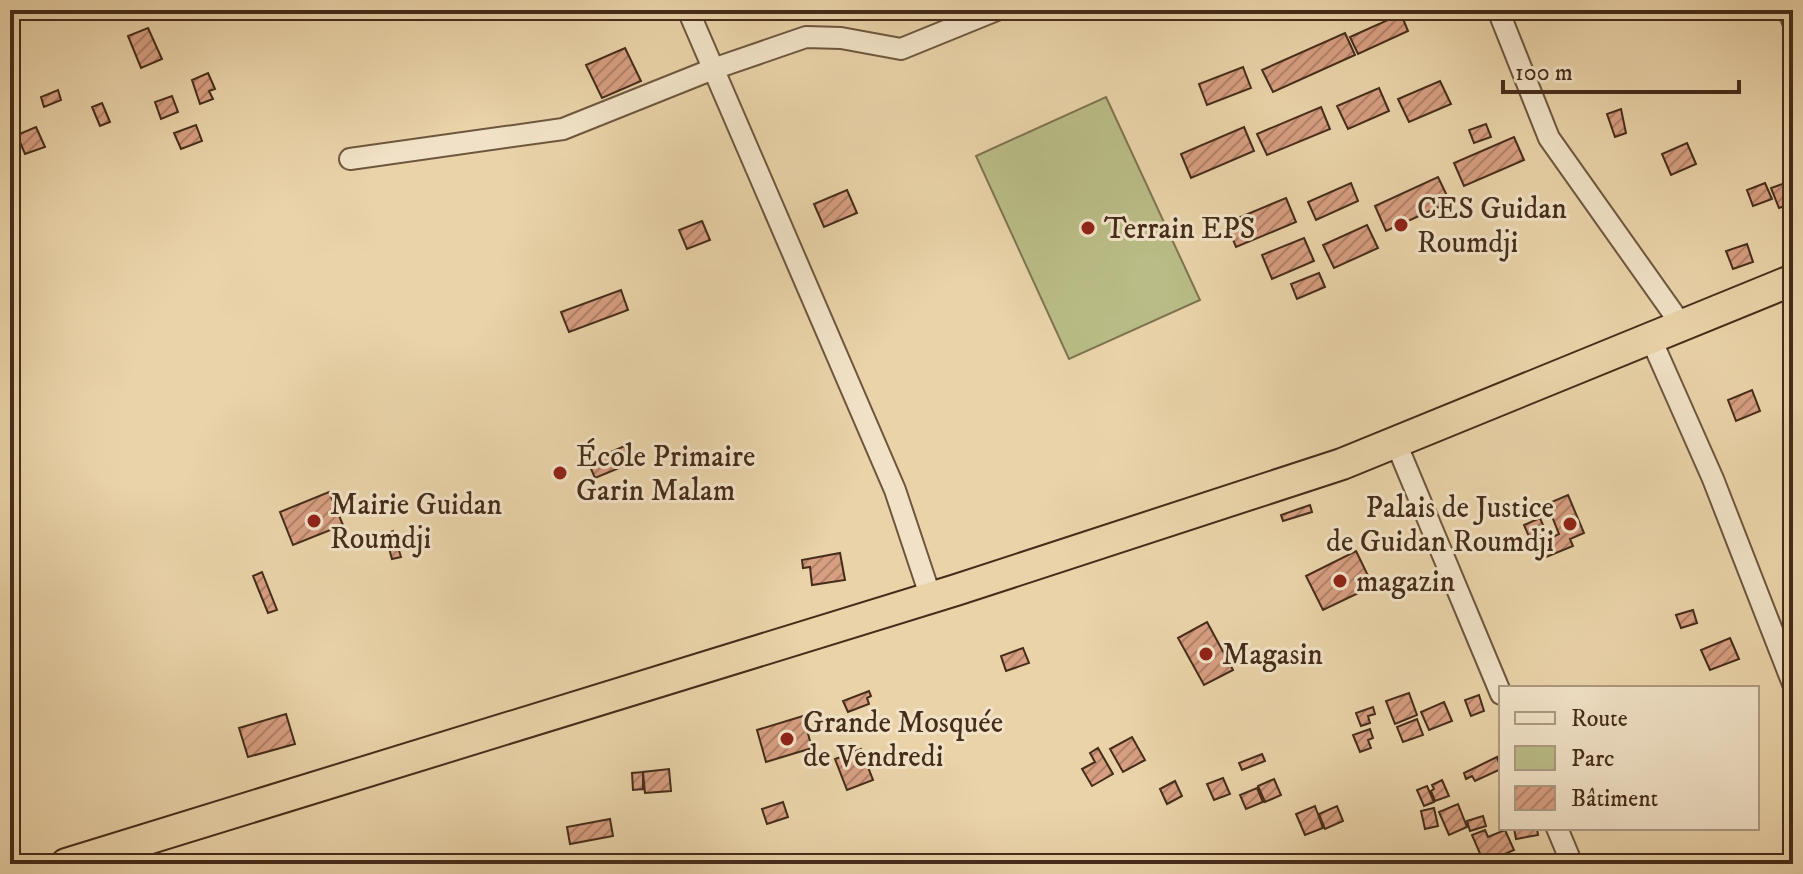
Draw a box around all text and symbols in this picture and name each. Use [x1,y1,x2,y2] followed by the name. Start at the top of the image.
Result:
[1503,44,1739,94] scale bar
[1515,58,1573,88] text: 100 m
[1417,191,1567,262] place label: CES Guidan Roumdji
[1104,211,1255,248] place label: Terrain EPS
[1392,216,1410,234] marker: CES Guidan Roumdji
[1079,219,1097,237] marker: Terrain EPS
[576,438,755,510] place label: École Primaire Garin Malam
[551,464,569,482] marker: École Primaire Garin Malam
[330,487,503,558] place label: Mairie Guidan Roumdji
[1326,490,1554,561] place label: Palais de Justice de Guidan Roumdji
[305,512,323,530] marker: Mairie Guidan Roumdji
[1561,515,1579,533] marker: Palais de Justice de Guidan Roumdji
[1356,564,1455,601] place label: magazin
[1331,572,1349,590] marker: magazin
[1222,637,1323,674] place label: Magasin
[1197,645,1215,663] marker: Magasin
[1499,686,1759,830] legend
[1571,704,1628,734] text: Route
[803,705,1003,776] place label: Grande Mosquée de Vendredi
[778,730,796,748] marker: Grande Mosquée de Vendredi
[1571,744,1614,774] text: Parc
[1571,784,1659,814] text: Bâtiment

